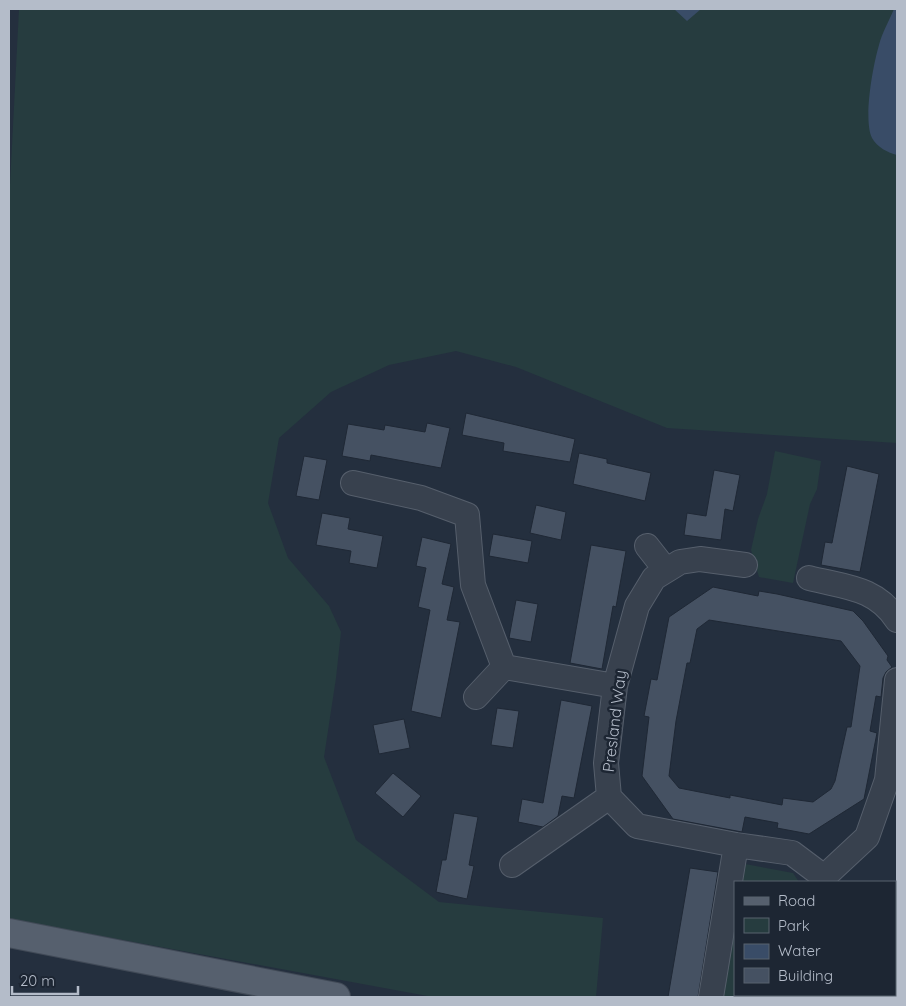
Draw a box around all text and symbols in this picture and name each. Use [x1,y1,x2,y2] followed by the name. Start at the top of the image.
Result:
[598,669,630,773] street label: Presland Way
[734,881,896,996] legend
[778,891,815,910] text: Road
[778,916,810,935] text: Park
[778,941,821,960] text: Water
[12,964,79,996] scale bar
[778,966,833,985] text: Building
[20,971,55,990] text: 20 m

